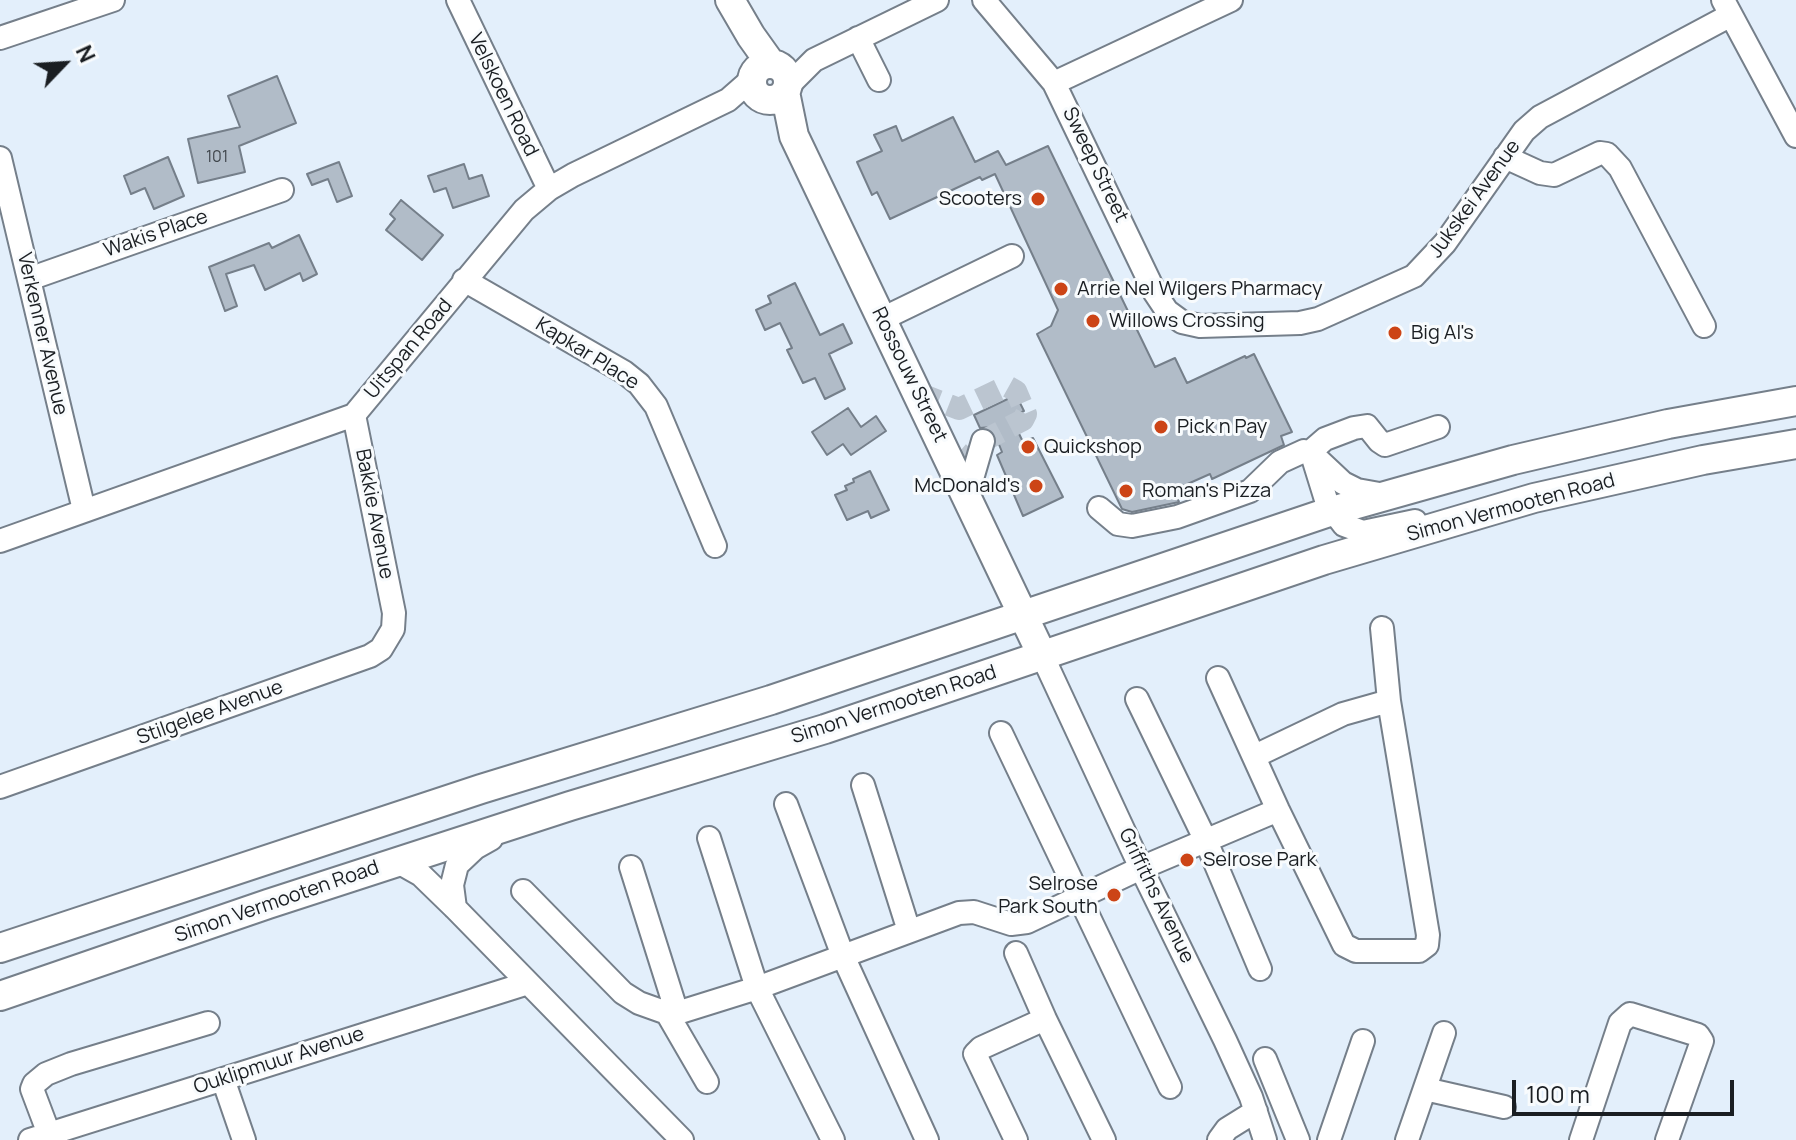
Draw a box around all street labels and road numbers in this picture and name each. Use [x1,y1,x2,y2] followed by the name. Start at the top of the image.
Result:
[463,30,543,160] street label: Velskoen Road
[1057,104,1133,226] street label: Sweep Street
[1424,135,1526,263] street label: Jukskei Avenue
[101,205,211,263] street label: Wakis Place
[12,250,72,418] street label: Verkenner Avenue
[360,294,458,404] street label: Uitspan Road
[866,304,952,446] street label: Rossouw Street
[531,313,643,395] street label: Kapkar Place
[350,447,398,581] street label: Bakkie Avenue
[1404,469,1618,547] street label: Simon Vermooten Road
[788,660,1000,750] street label: Simon Vermooten Road
[134,675,286,751] street label: Stilgelee Avenue
[1113,825,1199,967] street label: Griffiths Avenue
[172,856,382,948] street label: Simon Vermooten Road
[191,1022,367,1100] street label: Ouklipmuur Avenue

